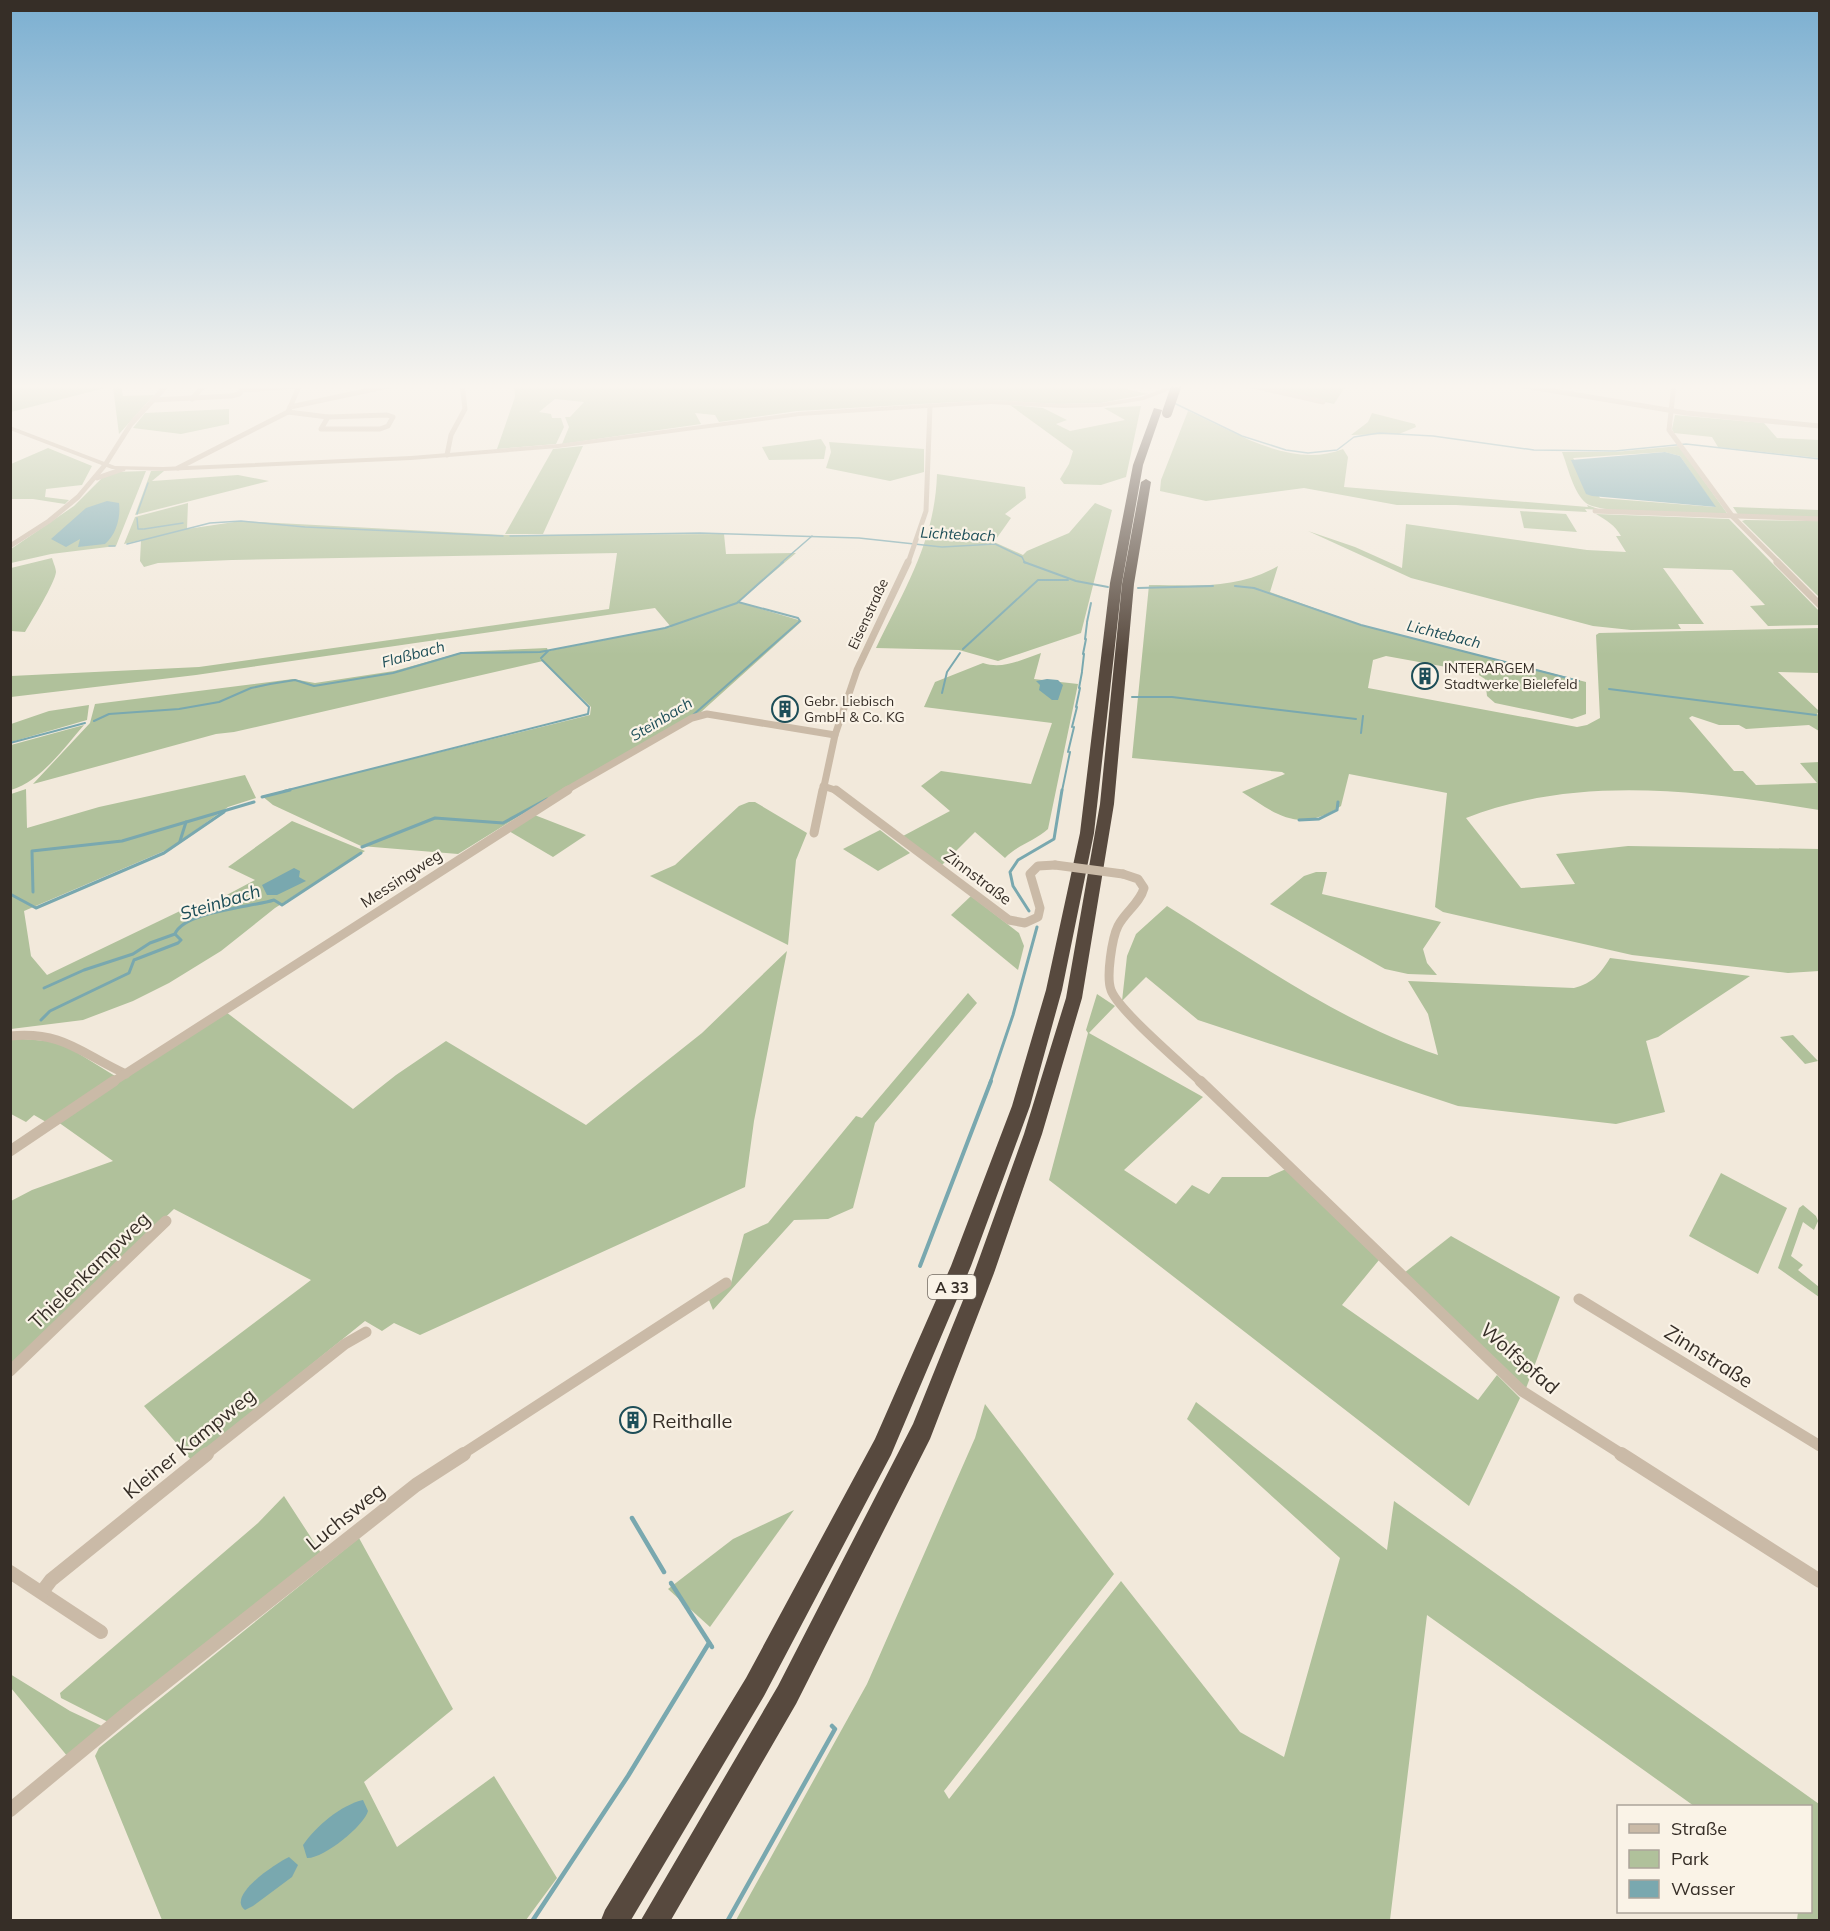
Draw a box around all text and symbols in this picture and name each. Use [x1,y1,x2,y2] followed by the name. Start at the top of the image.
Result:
[920,523,996,545] water label: Lichtebach
[844,576,892,652] street label: Eisenstraße
[1405,616,1483,652] water label: Lichtebach
[379,636,447,672] water label: Flaßbach
[1444,659,1578,693] place label: INTERARGEM Stadtwerke Bielefeld
[1410,661,1440,691] building icon: INTERARGEM Stadtwerke Bielefeld
[804,692,905,726] place label: Gebr. Liebisch GmbH & Co. KG
[626,693,696,745] water label: Steinbach
[770,694,800,724] building icon: Gebr. Liebisch GmbH & Co. KG
[356,844,446,912] street label: Messingweg
[940,845,1016,909] street label: Zinnstraße
[177,879,263,925] water label: Steinbach
[23,1206,155,1334] street label: Thielenkampweg
[928,1275,976,1299] road number: A 33
[1475,1317,1565,1399] street label: Wolfspfad
[1660,1319,1758,1393] street label: Zinnstraße
[118,1382,260,1504] street label: Kleiner Kampweg
[618,1405,648,1435] building icon: Reithalle
[652,1408,732,1433] place label: Reithalle
[301,1477,389,1555] street label: Luchsweg
[1617,1805,1812,1913] legend
[1671,1817,1727,1840] text: Straße
[1671,1847,1710,1870] text: Park
[1671,1877,1735,1900] text: Wasser

